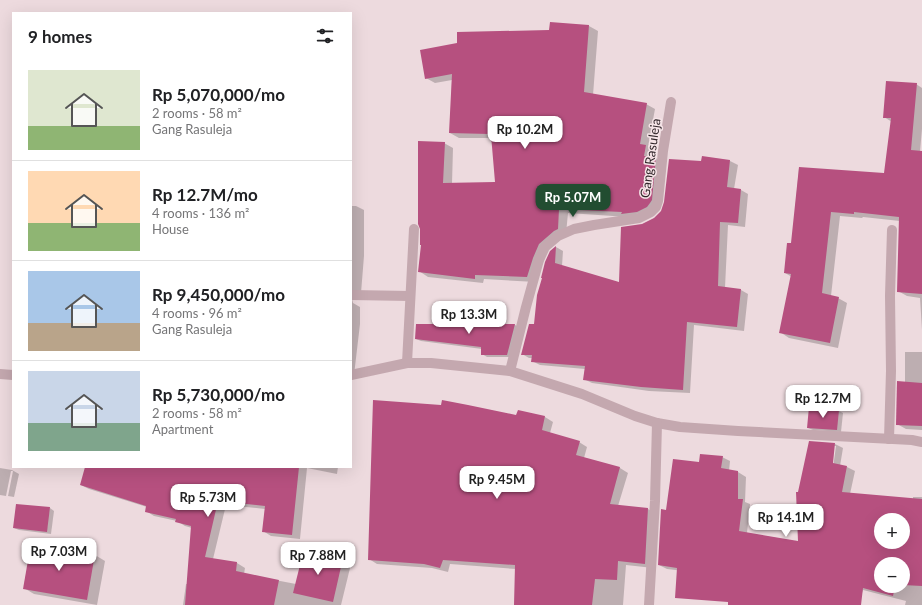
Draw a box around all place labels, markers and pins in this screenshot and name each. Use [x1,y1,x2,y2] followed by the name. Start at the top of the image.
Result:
[484,116,566,150] pin: Rp 10.2M
[532,184,614,218] pin: Rp 5.07M
[428,301,510,335] pin: Rp 13.3M
[782,385,864,419] pin: Rp 12.7M
[456,466,538,500] pin: Rp 9.45M
[167,484,249,518] pin: Rp 5.73M
[745,504,827,538] pin: Rp 14.1M
[18,538,100,572] pin: Rp 7.03M
[277,542,359,576] pin: Rp 7.88M

